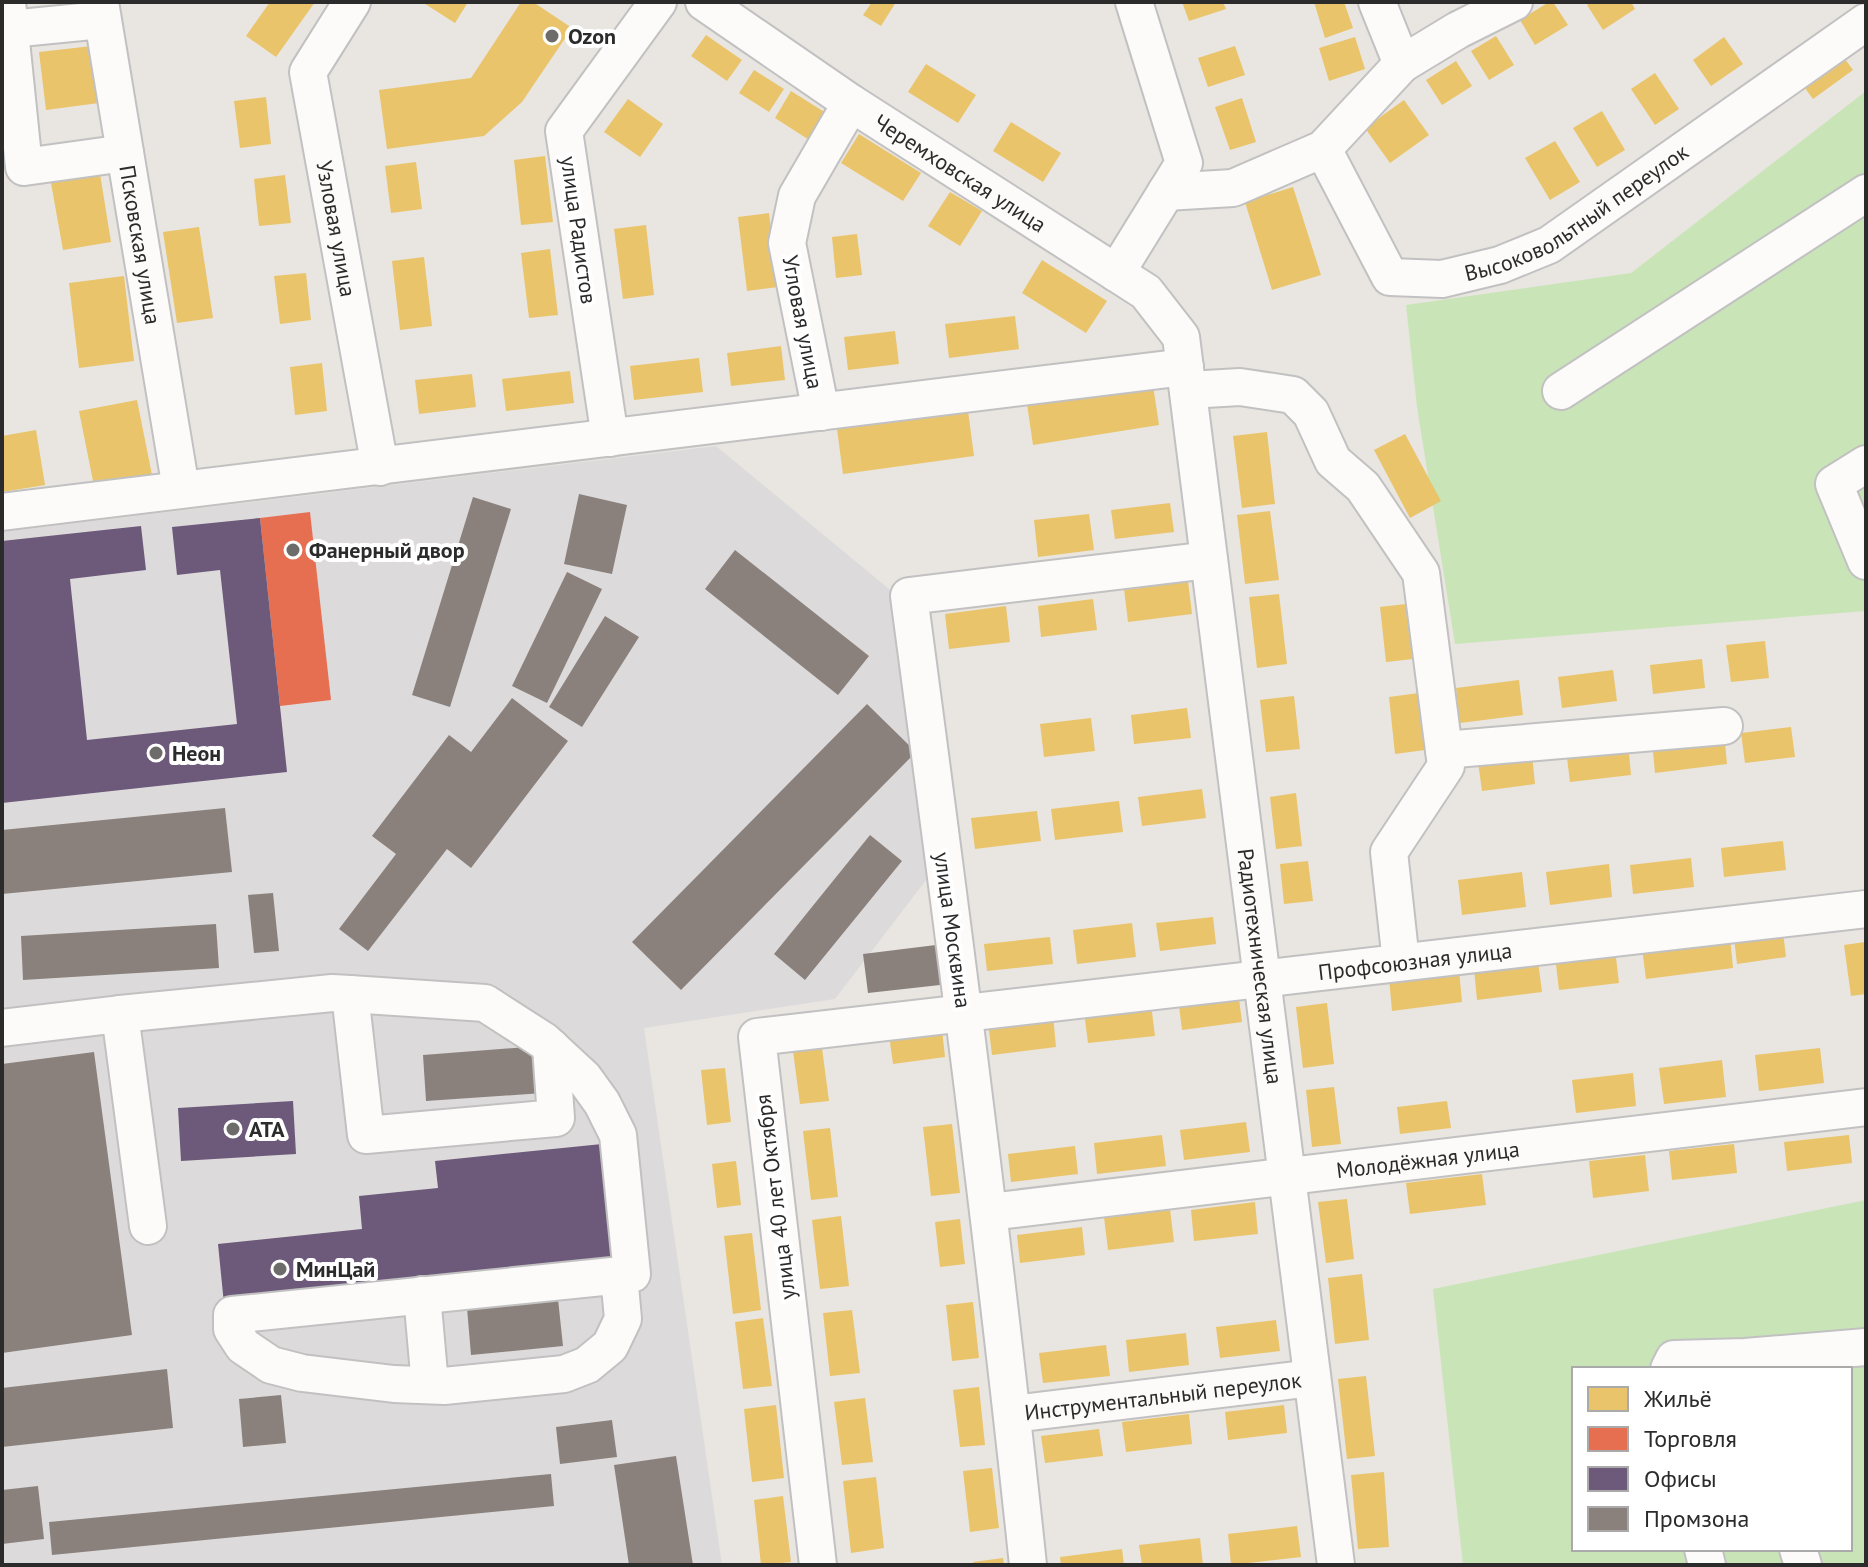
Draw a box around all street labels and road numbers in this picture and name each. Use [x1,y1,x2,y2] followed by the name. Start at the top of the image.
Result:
[869,107,1052,238] street label: Черемховская улица
[1462,137,1694,287] street label: Высоковольтный переулок
[555,154,603,306] street label: улица Радистов
[310,158,363,299] street label: Узловая улица
[113,163,167,326] street label: Псковская улица
[776,253,830,391] street label: Угловая улица
[1232,847,1289,1086] street label: Радиотехническая улица
[928,850,978,1010] street label: улица Москвина
[1317,936,1514,986] street label: Профсоюзная улица
[749,1093,801,1301] street label: улица 40 лет Октября
[1335,1135,1521,1184] street label: Молодёжная улица
[1023,1365,1303,1426] street label: Инструментальный переулок

